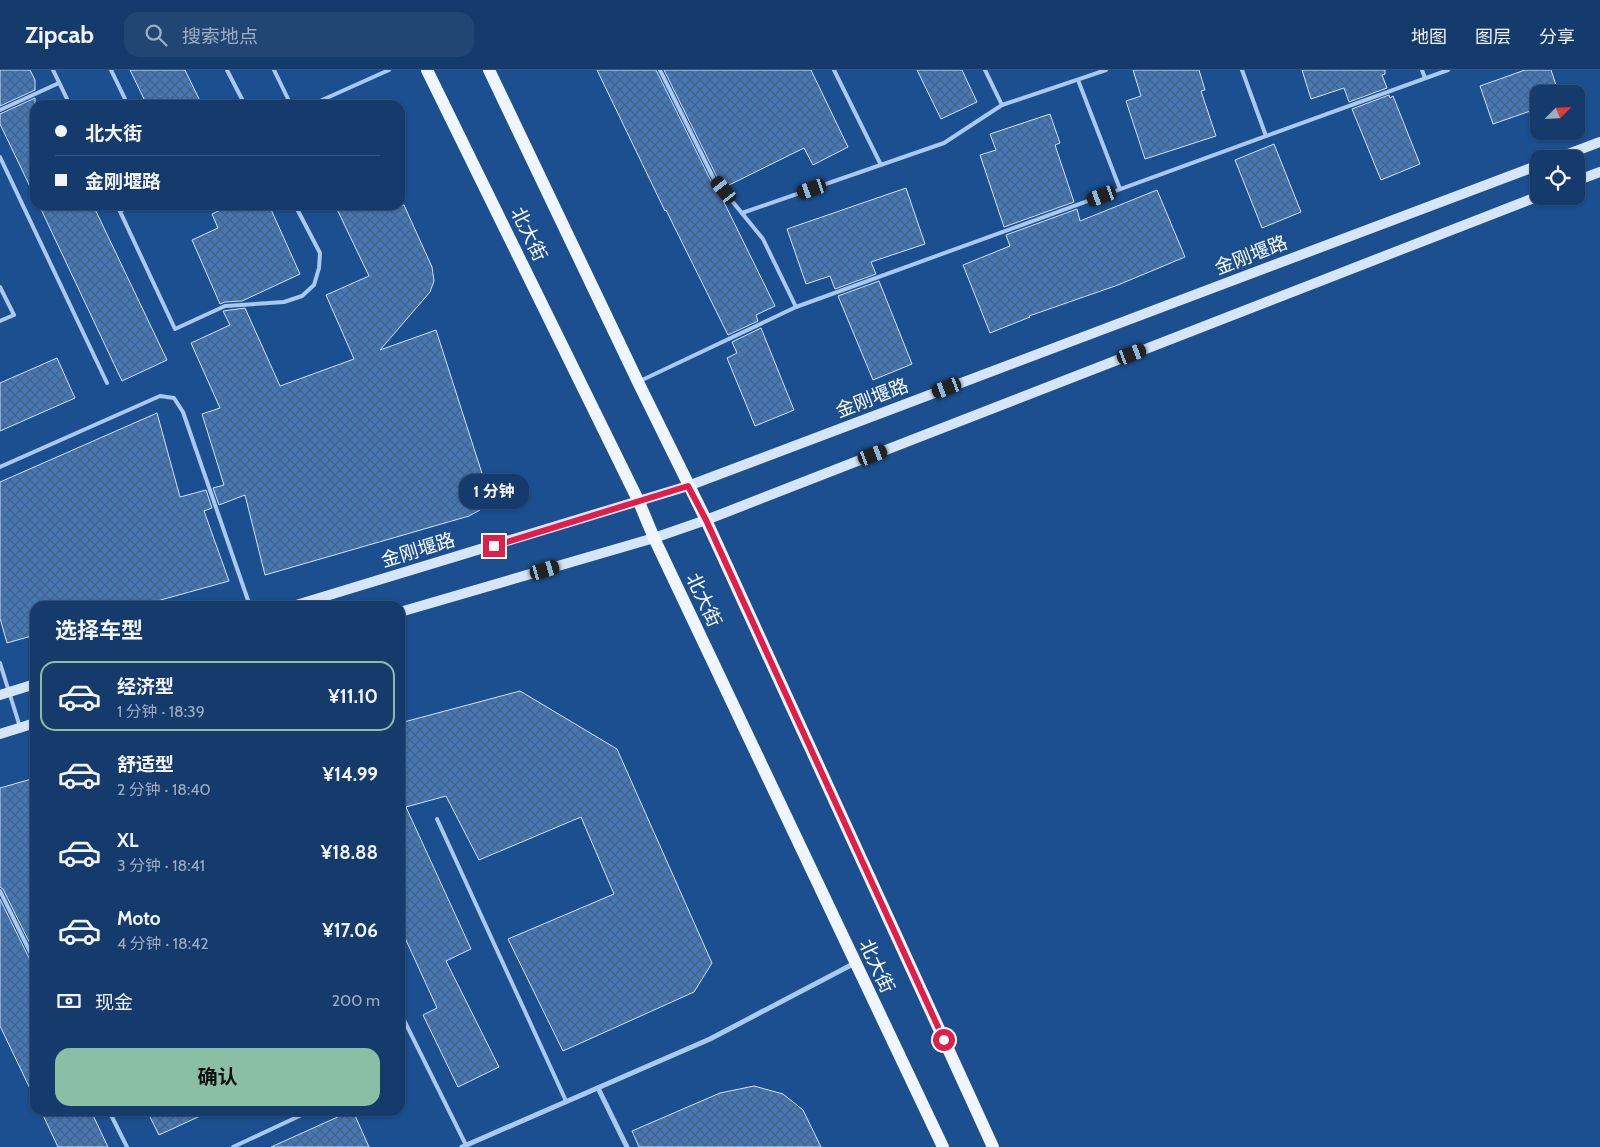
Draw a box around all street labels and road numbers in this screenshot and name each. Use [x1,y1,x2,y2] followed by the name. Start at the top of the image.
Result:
[506,203,552,265] street label: 北大街
[1211,231,1291,279] street label: 金刚堰路
[832,374,912,422] street label: 金刚堰路
[378,528,458,572] street label: 金刚堰路
[682,569,726,631] street label: 北大街
[855,935,899,997] street label: 北大街

